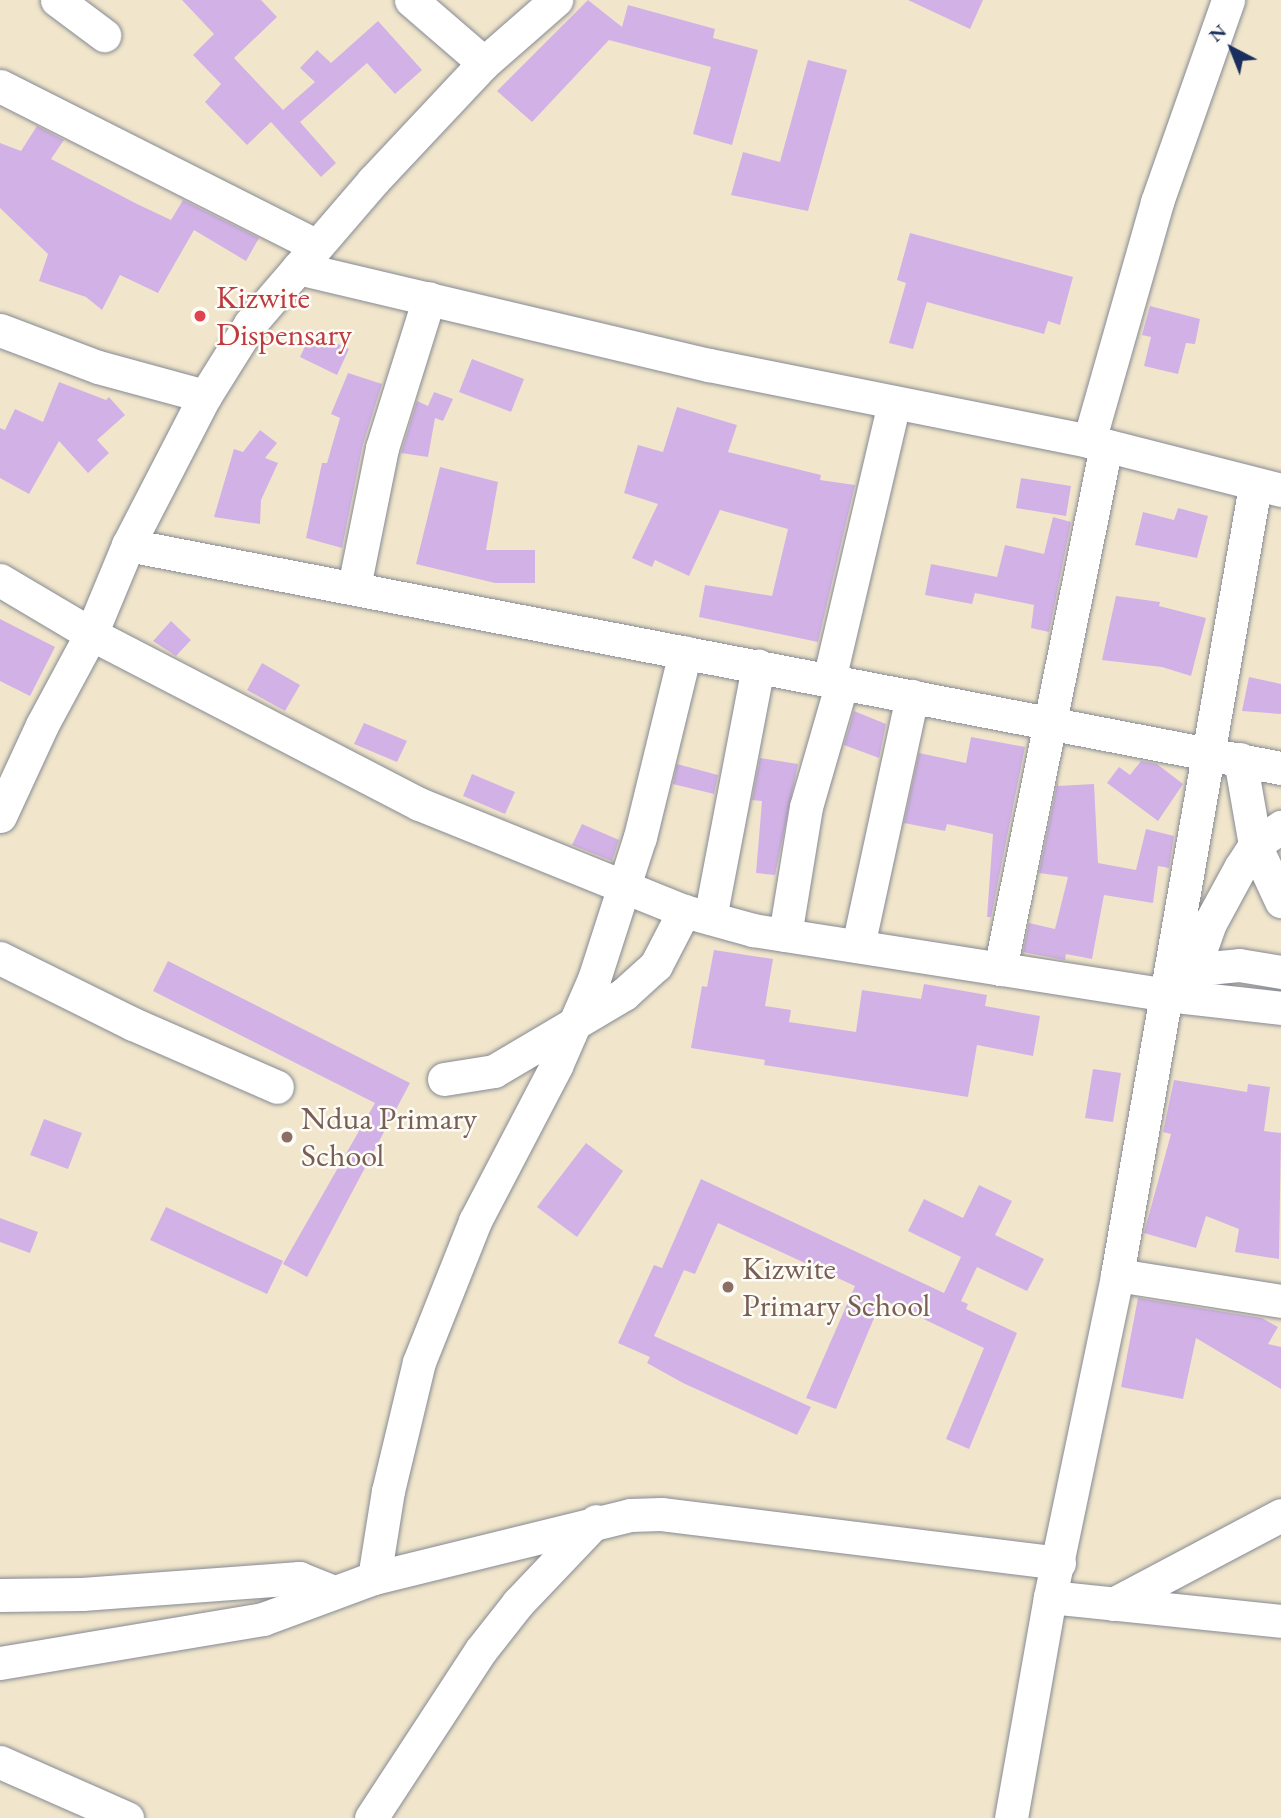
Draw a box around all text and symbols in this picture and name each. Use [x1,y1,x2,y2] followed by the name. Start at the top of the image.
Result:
[1197,14,1267,84] north arrow
[1204,19,1232,47] text: N
[216,279,352,354] place label: Kizwite Dispensary
[190,306,210,326] marker: Kizwite Dispensary
[301,1100,477,1175] place label: Ndua Primary School
[279,1129,295,1145] marker: Ndua Primary School
[742,1250,930,1325] place label: Kizwite Primary School
[720,1279,736,1295] marker: Kizwite Primary School

